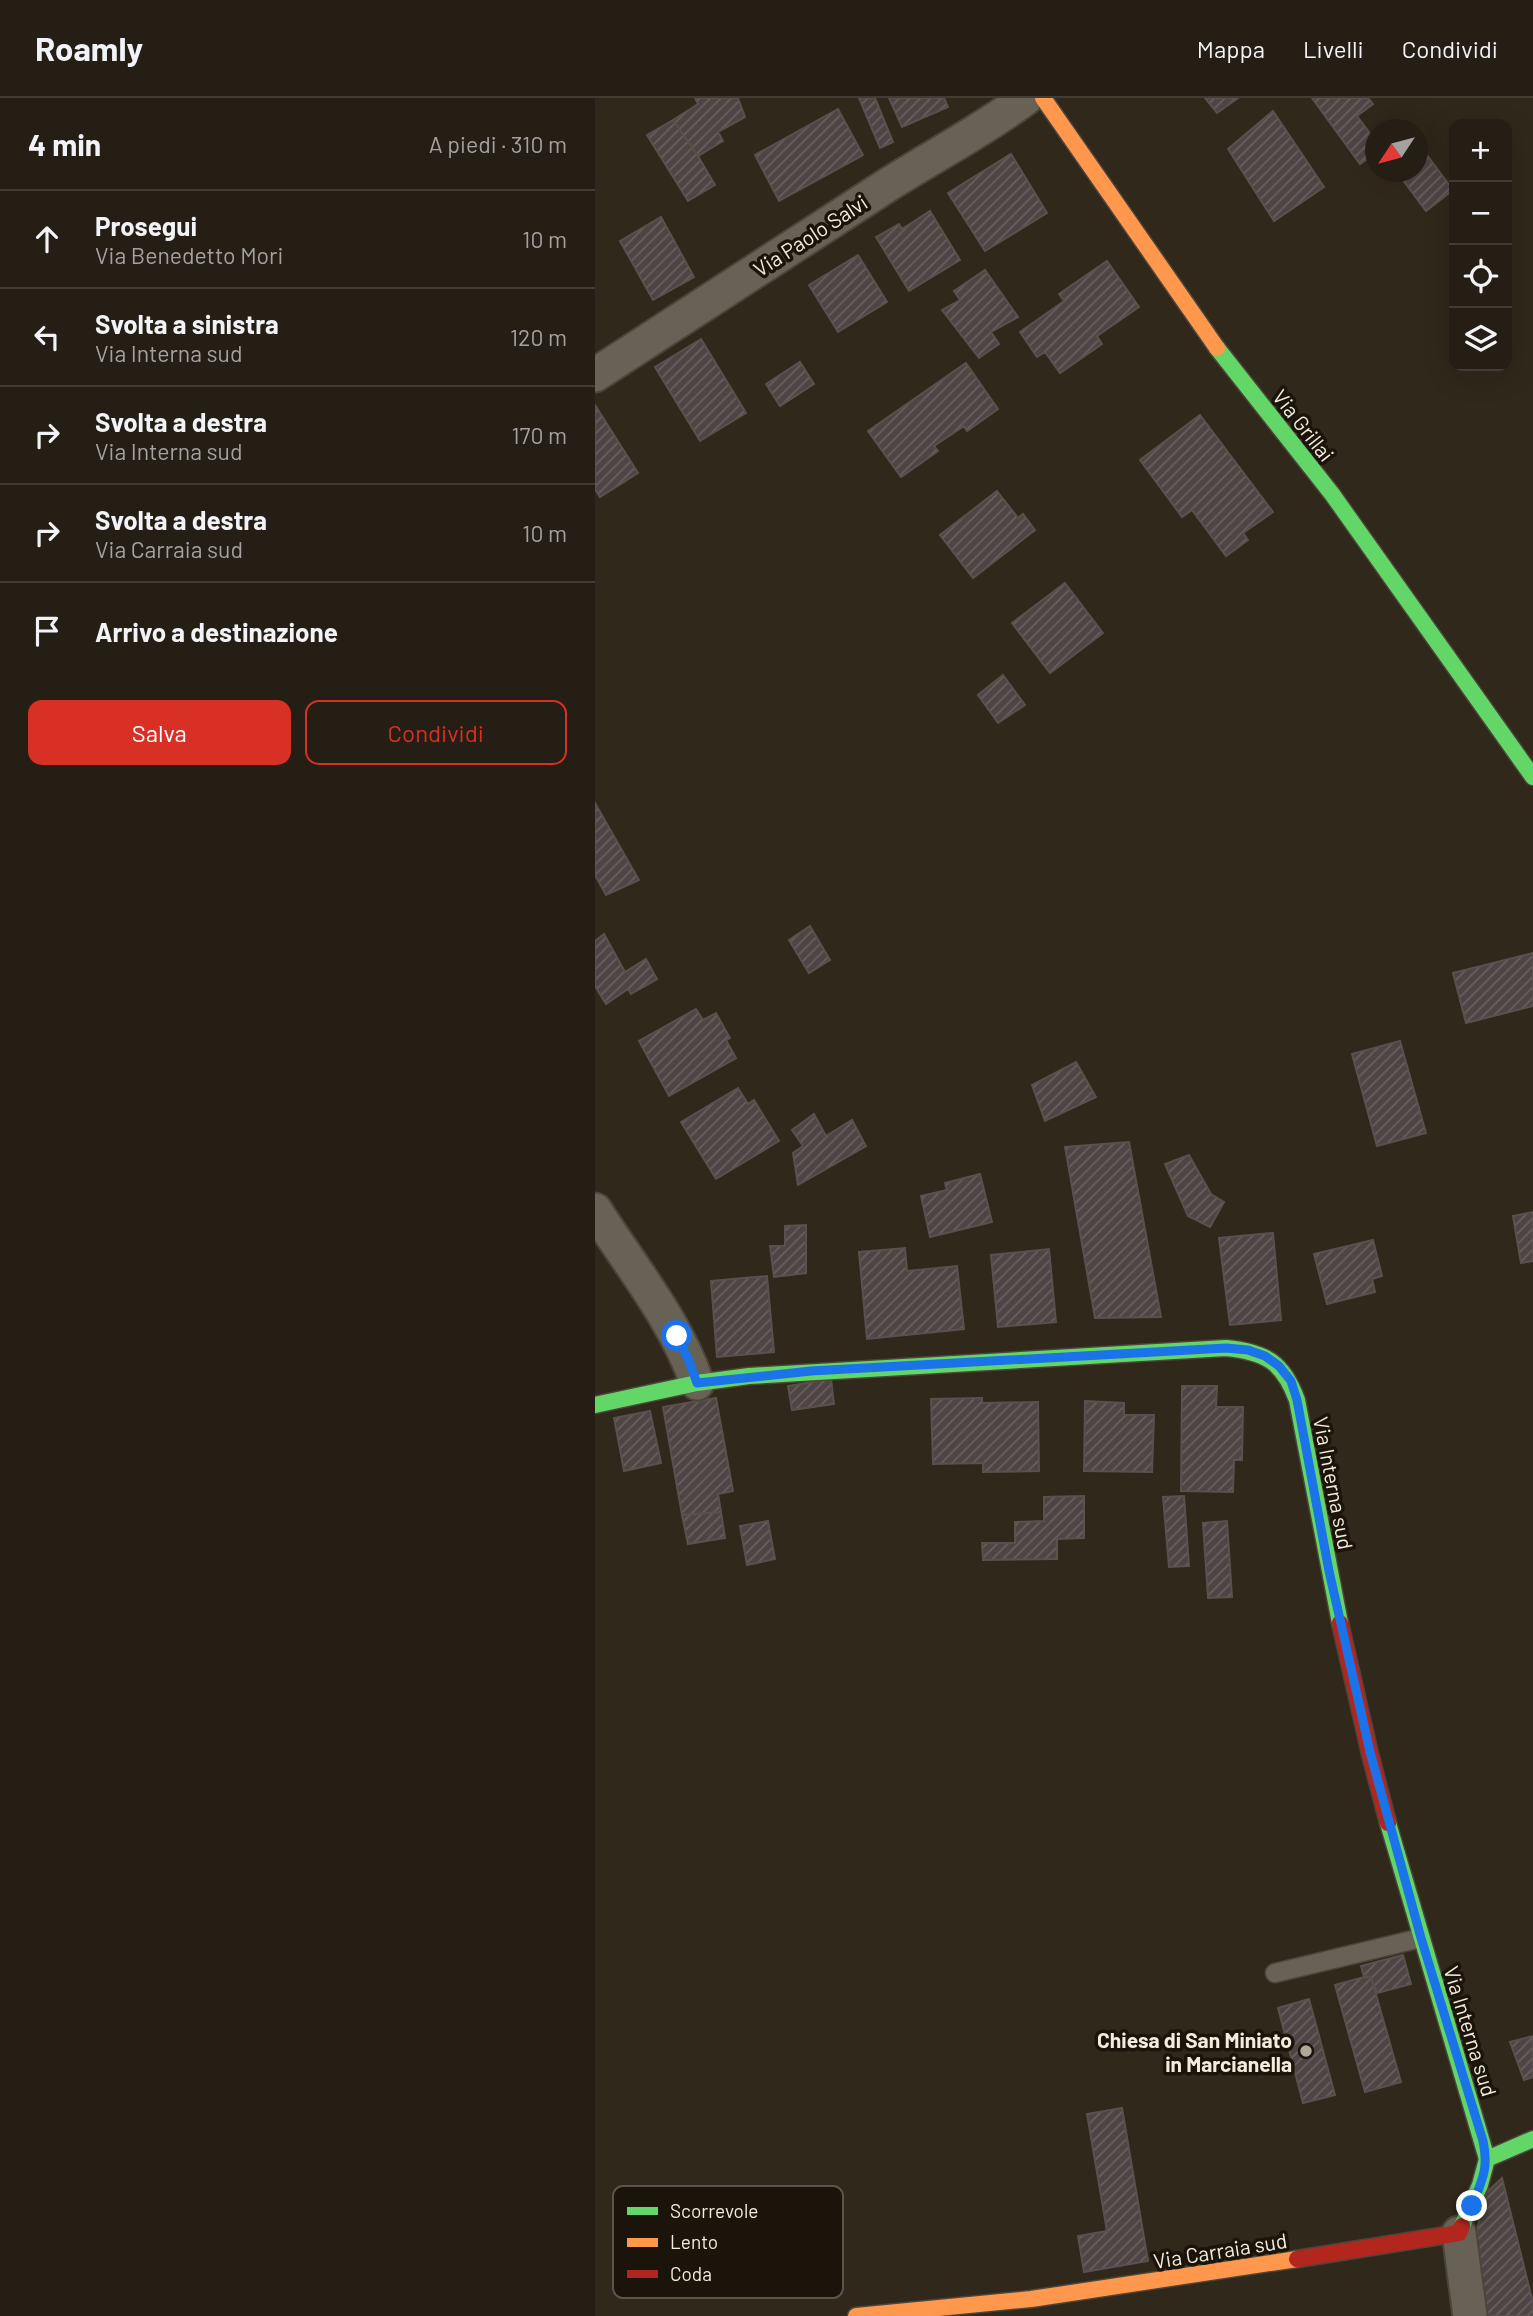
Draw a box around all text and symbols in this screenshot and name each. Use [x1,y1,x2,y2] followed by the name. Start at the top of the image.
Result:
[35,28,143,68] text: Roamly
[1197,34,1265,63] text: Mappa
[1303,34,1364,63] text: Livelli
[1402,34,1498,63] text: Condividi
[1365,119,1428,182] north arrow
[1449,119,1512,371] map controls
[1449,119,1512,182] button: +
[28,126,101,162] text: 4 min
[429,130,567,158] text: A piedi · 310 m
[1449,182,1512,245] button: −
[748,189,872,281] street label: Via Paolo Salvi
[95,210,197,241] text: Prosegui
[28,220,66,258] icon: ahead
[522,225,567,253] text: 10 m
[95,241,283,269] text: Via Benedetto Mori
[1449,245,1512,308] button: locate
[95,308,279,339] text: Svolta a sinistra
[1449,308,1512,371] button: layers
[28,318,66,356] icon: left
[510,323,567,351] text: 120 m
[95,339,242,367] text: Via Interna sud
[1268,384,1340,466] street label: Via Grillai
[95,406,267,437] text: Svolta a destra
[28,416,66,454] icon: right
[511,421,567,449] text: 170 m
[95,437,242,465] text: Via Interna sud
[95,504,267,535] text: Svolta a destra
[28,514,66,552] icon: right
[522,519,567,547] text: 10 m
[95,535,243,563] text: Via Carraia sud
[28,612,66,650] icon: arrive
[95,616,338,647] text: Arrivo a destinazione
[28,700,291,765] button: Salva
[305,700,567,765] button: Condividi
[661,1320,692,1351] route start
[1309,1415,1359,1551] street label: Via Interna sud
[1439,1963,1503,2099] street label: Via Interna sud
[1097,2027,1292,2076] place label: Chiesa di San Miniato in Marcianella
[1298,2043,1314,2059] marker: Chiesa di San Miniato in Marcianella
[613,2186,843,2298] legend
[1456,2190,1487,2221] route end
[670,2199,758,2222] text: Scorrevole
[1151,2227,1289,2273] street label: Via Carraia sud
[670,2230,718,2253] text: Lento
[670,2262,712,2285] text: Coda

